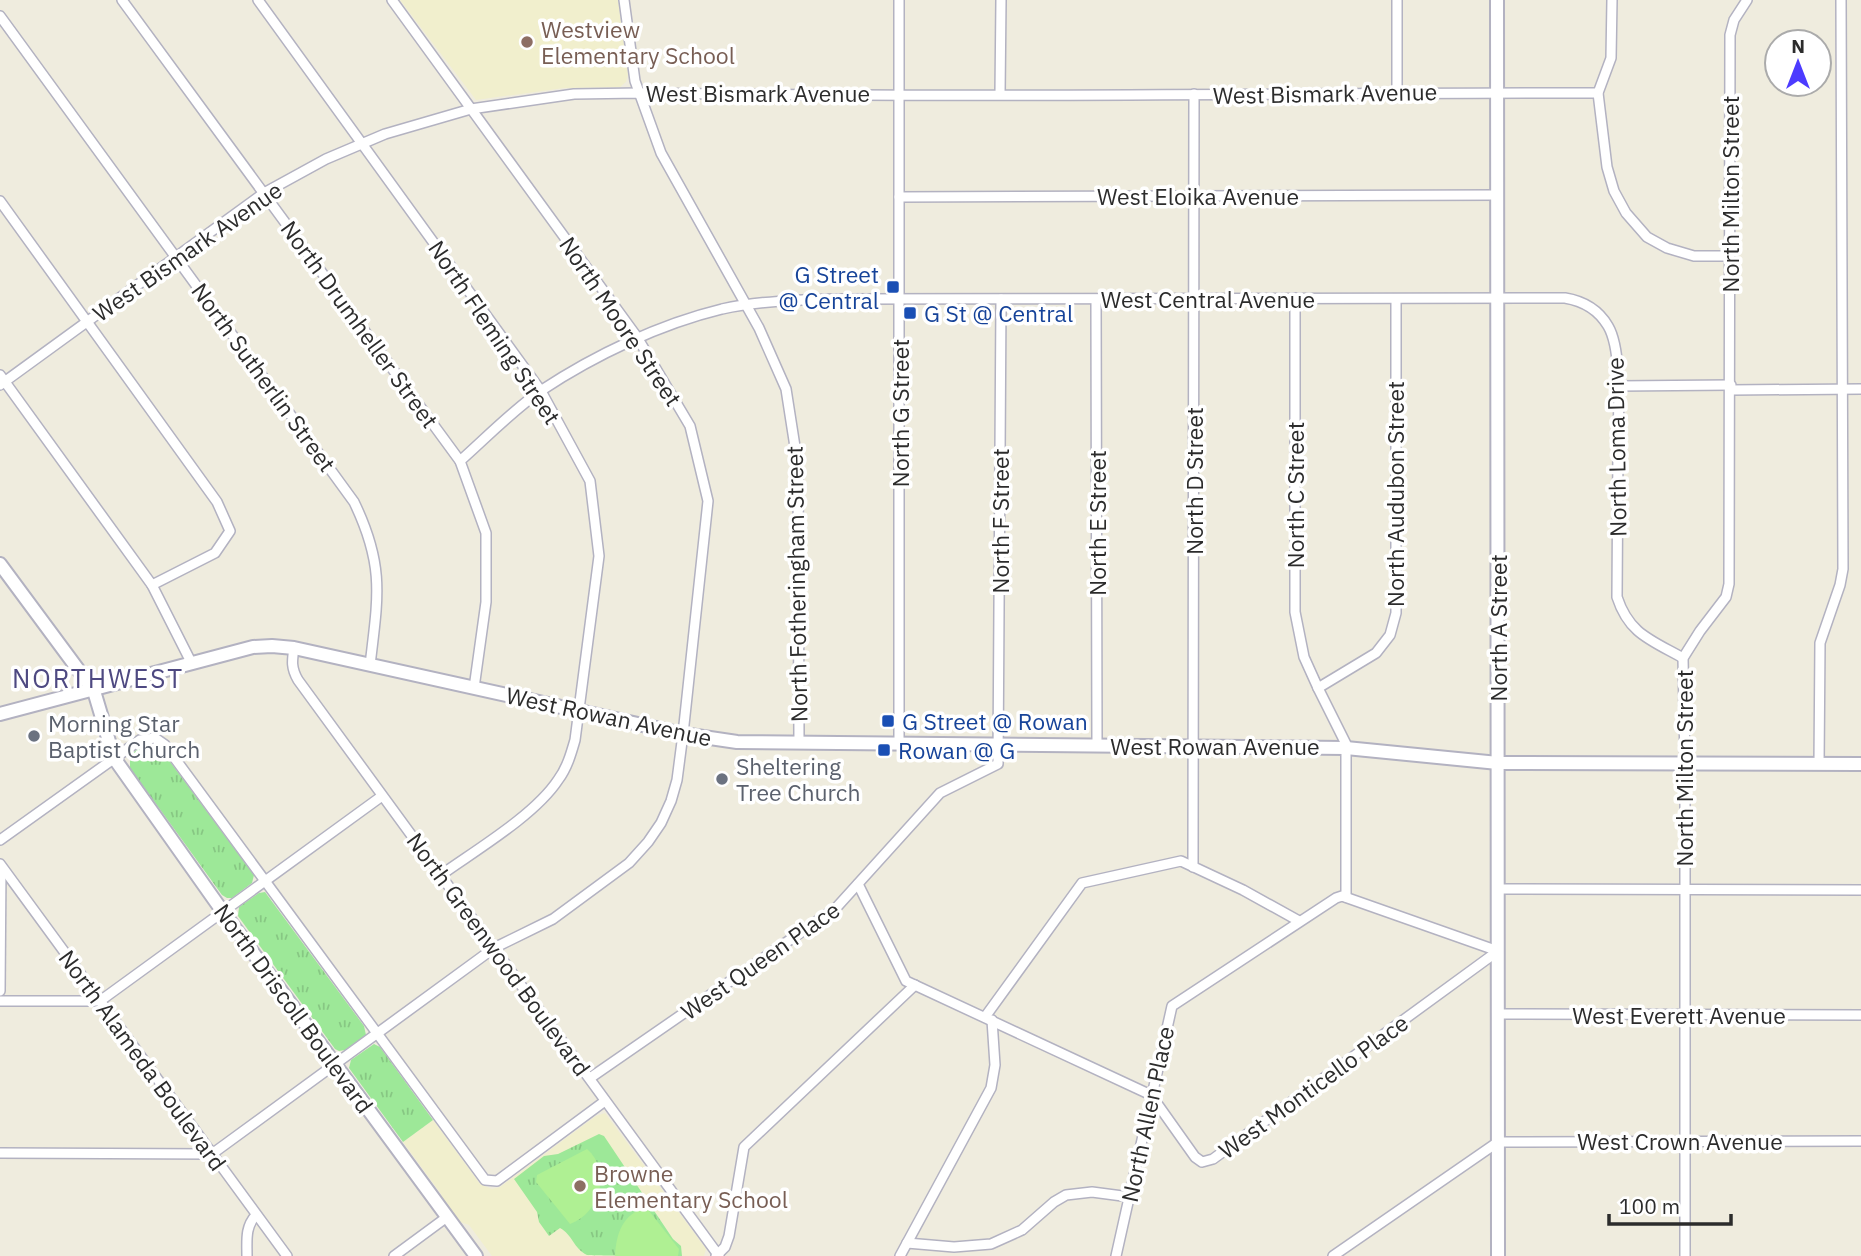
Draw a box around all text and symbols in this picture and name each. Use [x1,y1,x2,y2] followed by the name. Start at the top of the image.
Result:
[541,14,735,70] place label: Westview Elementary School
[1763,28,1833,98] north arrow
[519,34,535,50] marker: Westview Elementary School
[1791,34,1805,58] text: N
[1213,76,1437,110] street label: West Bismark Avenue
[646,78,870,108] street label: West Bismark Avenue
[1715,95,1745,293] street label: North Milton Street
[86,174,288,328] street label: West Bismark Avenue
[1097,181,1299,211] street label: West Eloika Avenue
[275,214,445,434] street label: North Drumheller Street
[553,230,689,412] street label: North Moore Street
[422,234,568,430] street label: North Fleming Street
[778,259,879,315] place label: G Street @ Central
[185,277,343,477] street label: North Sutherlin Street
[885,279,901,295] marker: G Street @ Central
[1101,284,1315,314] street label: West Central Avenue
[924,298,1073,328] place label: G St @ Central
[902,305,918,321] marker: G St @ Central
[885,339,915,487] street label: North G Street
[1599,357,1633,537] street label: North Loma Drive
[1380,381,1410,607] street label: North Audubon Street
[1179,407,1209,555] street label: North D Street
[1280,421,1310,569] street label: North C Street
[779,446,813,722] street label: North Fotheringham Street
[985,448,1015,594] street label: North F Street
[1082,450,1112,596] street label: North E Street
[1483,554,1513,702] street label: North A Street
[12,661,184,695] district label: NORTHWEST
[1669,669,1699,867] street label: North Milton Street
[503,680,715,752] street label: West Rowan Avenue
[902,706,1088,736] place label: G Street @ Rowan
[48,708,200,764] place label: Morning Star Baptist Church
[880,713,896,729] marker: G Street @ Rowan
[26,728,42,744] marker: Morning Star Baptist Church
[1110,731,1320,761] street label: West Rowan Avenue
[898,735,1015,765] place label: Rowan @ G
[876,742,892,758] marker: Rowan @ G
[736,751,861,807] place label: Sheltering Tree Church
[714,771,730,787] marker: Sheltering Tree Church
[401,826,597,1082] street label: North Greenwood Boulevard
[675,894,845,1026] street label: West Queen Place
[208,897,380,1119] street label: North Driscoll Boulevard
[53,944,233,1176] street label: North Alameda Boulevard
[1572,1000,1786,1030] street label: West Everett Avenue
[1212,1007,1414,1165] street label: West Monticello Place
[1114,1023,1180,1205] street label: North Allen Place
[1577,1126,1783,1156] street label: West Crown Avenue
[594,1158,788,1214] place label: Browne Elementary School
[572,1178,588,1194] marker: Browne Elementary School
[1609,1182,1731,1226] scale bar
[1619,1192,1680,1220] text: 100 m

